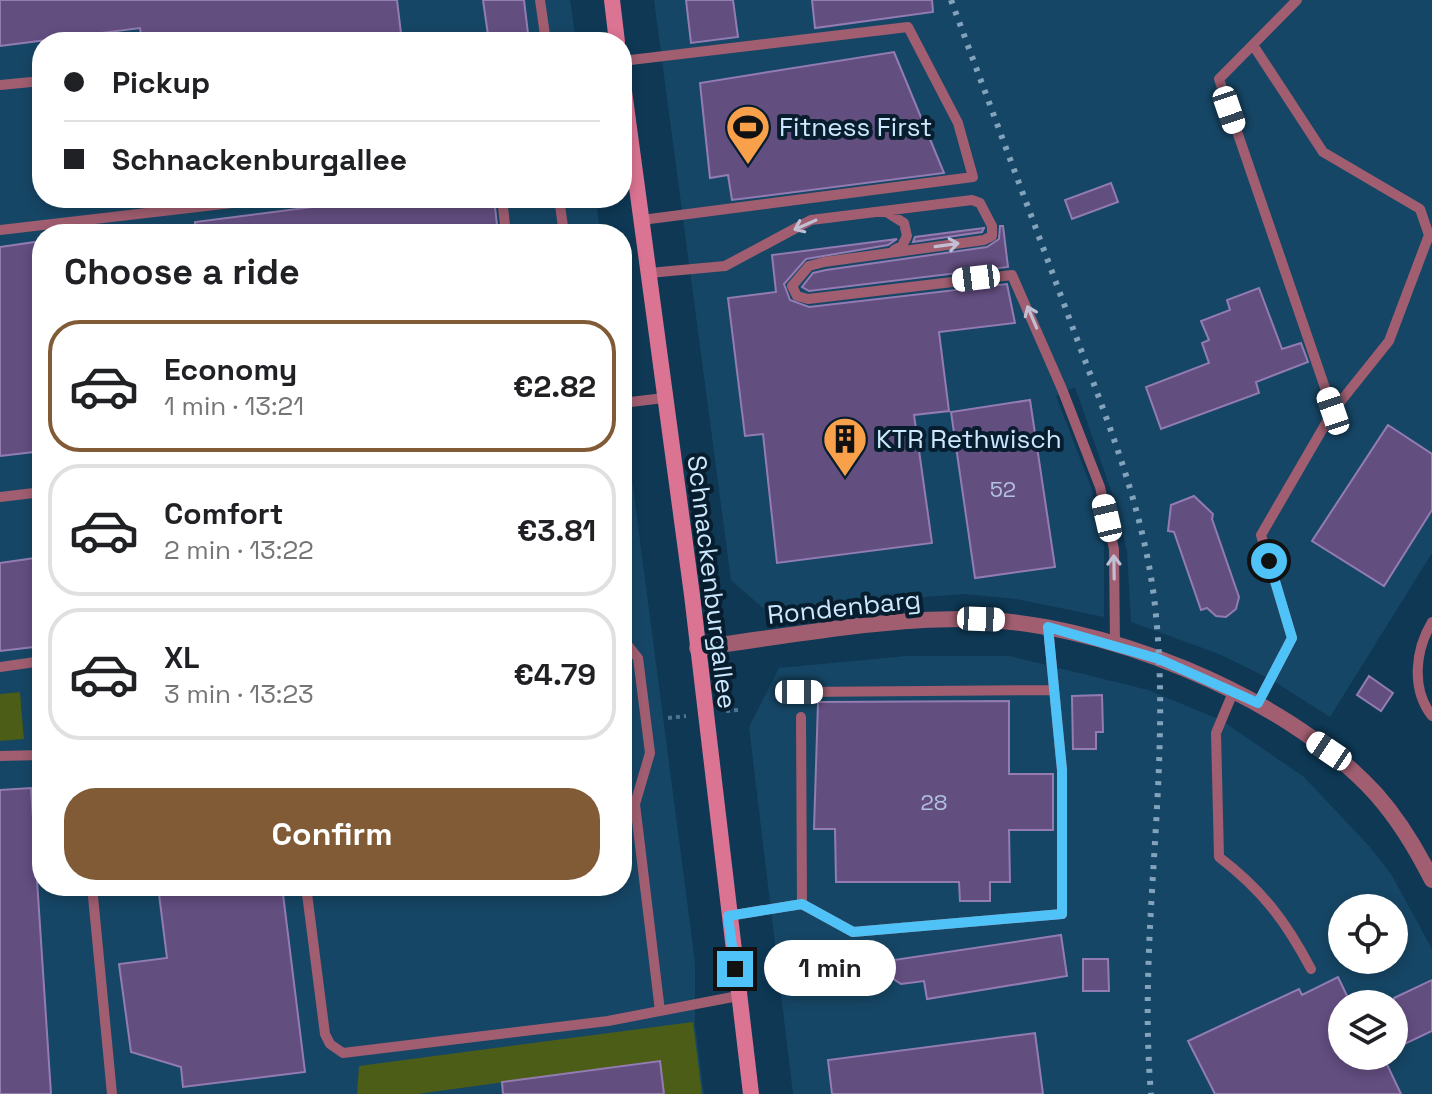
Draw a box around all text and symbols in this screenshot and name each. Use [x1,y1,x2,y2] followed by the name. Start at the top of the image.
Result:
[112,63,210,102] text: Pickup
[1210,83,1248,137] car
[724,103,772,166] sports icon: Fitness First
[779,110,932,144] place label: Fitness First
[112,140,407,179] text: Schnackenburgallee
[793,218,818,233] one-way arrow
[933,238,960,253] one-way arrow
[64,249,300,295] text: Choose a ride
[951,263,1001,293] car
[1024,305,1038,330] one-way arrow
[68,350,140,422] icon: car
[164,350,297,389] text: Economy
[513,367,596,406] text: €2.82
[1314,384,1352,438] car
[164,389,304,423] text: 1 min · 13:21
[821,415,869,478] building icon: KTR Rethwisch
[876,422,1062,456] place label: KTR Rethwisch
[680,453,744,711] street label: Schnackenburgallee
[990,475,1016,503] house number: 52
[1090,492,1124,544] car
[68,494,140,566] icon: car
[164,494,283,533] text: Comfort
[517,511,596,550] text: €3.81
[164,533,314,567] text: 2 min · 13:22
[1251,543,1287,579] route start
[1106,554,1122,581] one-way arrow
[766,582,922,632] street label: Rondenbarg
[957,606,1005,632] car
[68,638,140,710] icon: car
[164,638,200,677] text: XL
[514,655,596,694] text: €4.79
[164,677,314,711] text: 3 min · 13:23
[775,680,823,704] car
[1302,728,1356,774] car
[64,788,600,880] button: Confirm
[921,788,947,816] house number: 28
[1328,894,1408,1070] map controls
[1328,894,1408,974] button: locate
[763,941,895,997] callout: 1 min
[717,951,753,987] route end
[798,951,862,985] text: 1 min
[1328,990,1408,1070] button: layers

